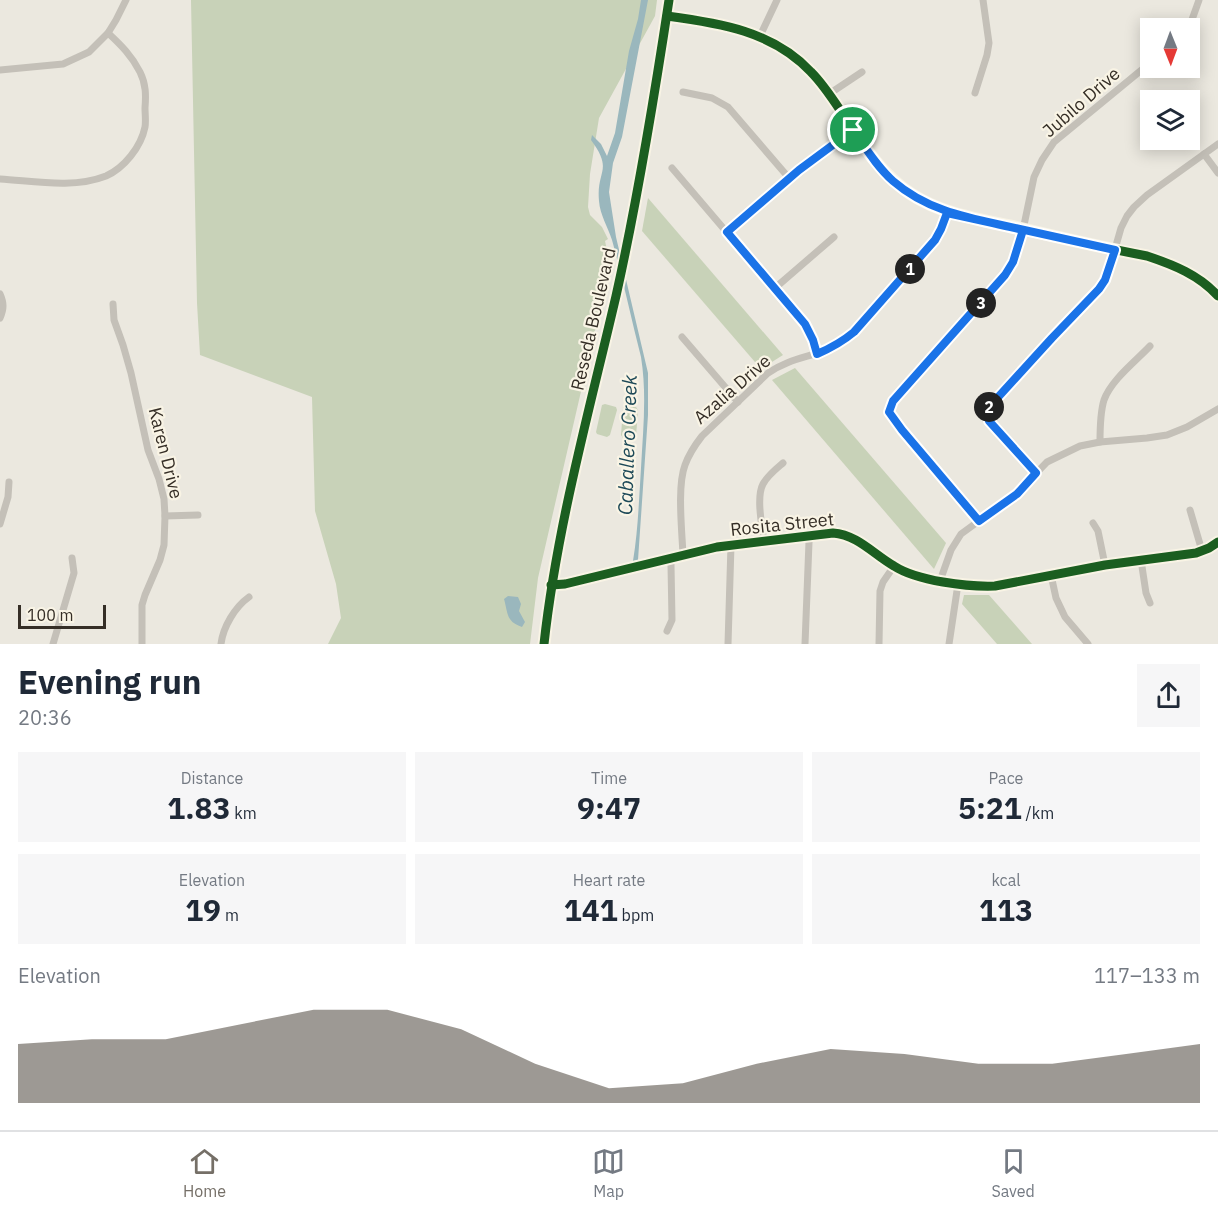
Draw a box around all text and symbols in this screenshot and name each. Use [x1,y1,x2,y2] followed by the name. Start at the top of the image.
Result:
[1140,18,1200,78] north arrow
[1140,18,1200,150] map controls
[1037,62,1125,142] street label: Jubilo Drive
[1140,90,1200,150] button: layers
[827,104,878,155] pin
[836,113,869,146] icon: arrive
[565,245,621,393] street label: Reseda Boulevard
[895,254,925,284] pin: 1
[905,259,915,279] text: 1
[966,288,996,318] pin: 3
[976,293,986,313] text: 3
[689,349,775,429] street label: Azalia Drive
[611,374,643,516] water label: Caballero Creek
[974,392,1004,422] pin: 2
[984,397,994,417] text: 2
[144,405,188,501] street label: Karen Drive
[729,507,835,541] street label: Rosita Street
[18,602,106,630] scale bar
[27,605,74,625] text: 100 m
[18,660,202,703] text: Evening run
[1137,664,1200,727] button: share
[18,704,72,731] text: 20:36
[181,768,243,788] text: Distance
[591,768,627,788] text: Time
[989,768,1023,788] text: Pace
[167,788,231,827] text: 1.83
[577,788,641,827] text: 9:47
[958,788,1022,827] text: 5:21
[231,803,257,823] text: km
[1022,803,1054,823] text: /km
[179,870,245,890] text: Elevation
[573,870,645,890] text: Heart rate
[991,870,1021,890] text: kcal
[185,890,221,929] text: 19
[564,890,618,929] text: 141
[979,890,1033,929] text: 113
[221,905,239,925] text: m
[618,905,654,925] text: bpm
[18,962,101,989] text: Elevation
[1094,962,1200,989] text: 117–133 m
[183,1145,226,1201] tab: Home
[592,1145,625,1201] tab: Map
[991,1145,1035,1201] tab: Saved

